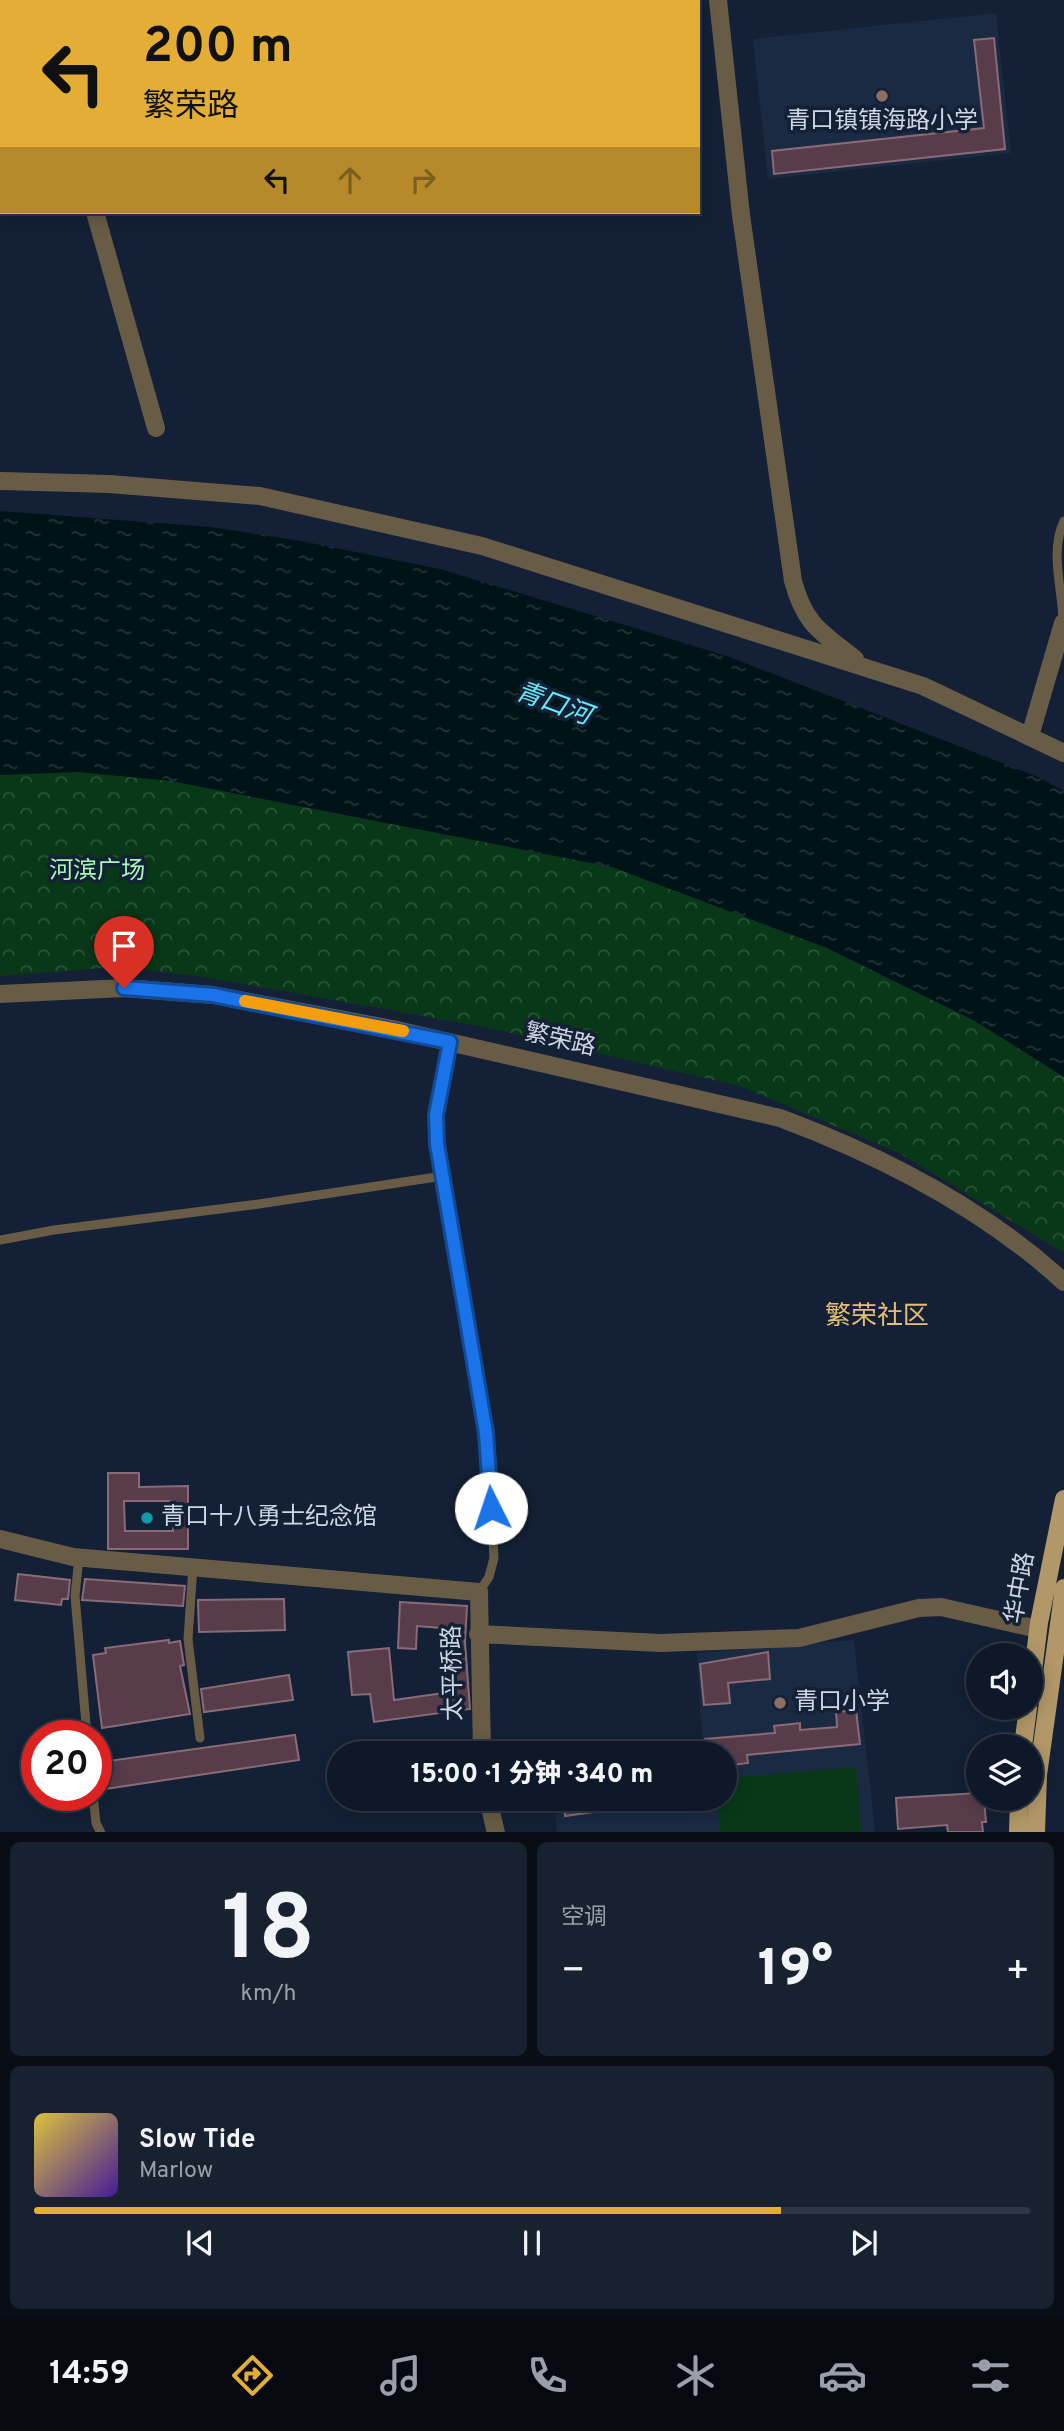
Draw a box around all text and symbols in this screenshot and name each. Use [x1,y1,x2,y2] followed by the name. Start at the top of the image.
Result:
[143,18,293,80] text: 200 m
[28,28,119,119] icon: left
[143,88,239,128] text: 繁荣路
[874,88,890,104] marker: 青口镇镇海路小学
[786,107,978,137] place label: 青口镇镇海路小学
[258,161,296,199] icon: left
[331,161,369,199] icon: ahead
[404,161,442,199] icon: right
[511,676,600,736] water label: 青口河
[49,857,145,887] park label: 河滨广场
[94,916,154,988] pin
[105,927,143,965] icon: arrive
[522,1018,598,1064] street label: 繁荣路
[825,1301,929,1334] district label: 繁荣社区
[454,1471,528,1545] position arrow
[161,1503,377,1533] place label: 青口十八勇士纪念馆
[139,1510,155,1526] marker: 青口十八勇士纪念馆
[1000,1550,1042,1626] street label: 华中路
[438,1625,470,1721] street label: 太平桥路
[966,1643,1043,1811] map controls
[966,1643,1043,1720] button: sound
[794,1688,890,1718] place label: 青口小学
[772,1695,788,1711] marker: 青口小学
[21,1720,112,1811] speed limit sign: 20
[966,1734,1043,1811] button: layers
[411,1759,653,1792] text: 15:00 · 1 分钟 · 340 m
[222,1877,315,1992] text: 18
[561,1904,607,1933] text: 空调
[758,1938,833,2004] text: 19°
[561,1948,586,1997] text: −
[1005,1948,1030,1997] text: +
[241,1980,296,2009] text: km/h
[139,2124,256,2157] text: Slow Tide
[139,2157,213,2186] text: Marlow
[181,2224,219,2262] icon: previous
[513,2224,551,2262] icon: pause
[845,2224,883,2262] icon: next
[228,2351,277,2400] icon: directions
[376,2351,425,2400] icon: music
[523,2351,572,2400] icon: phone
[671,2351,720,2400] icon: climate
[818,2351,867,2400] icon: car
[966,2351,1015,2400] icon: filters
[49,2355,130,2395] text: 14:59

